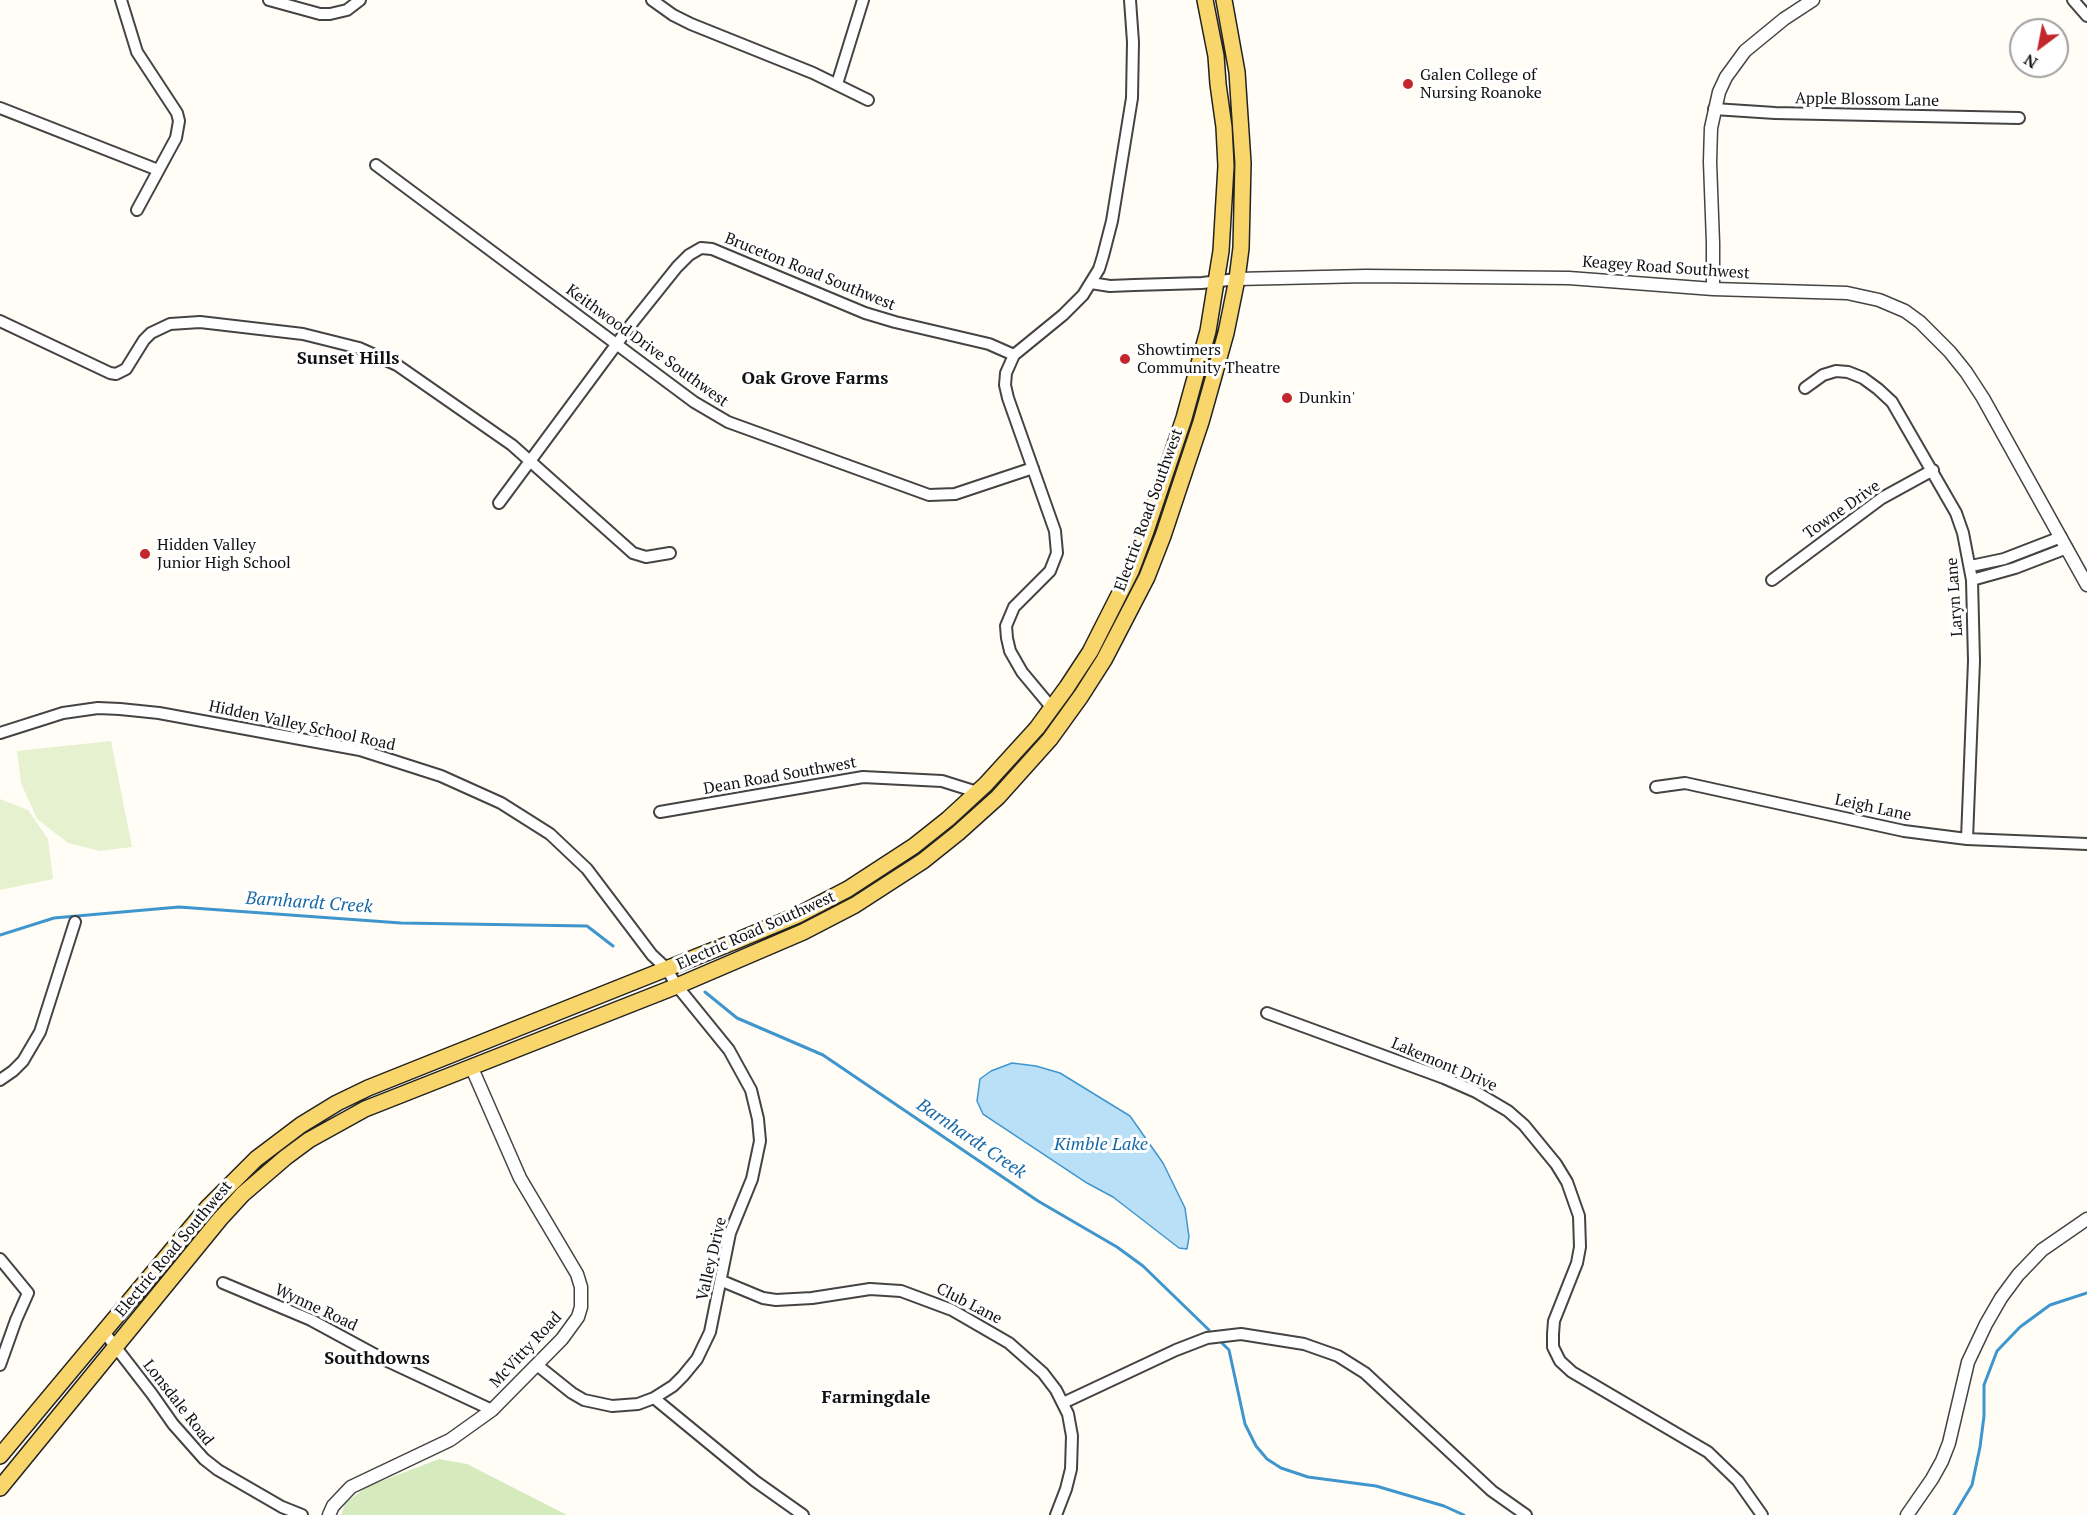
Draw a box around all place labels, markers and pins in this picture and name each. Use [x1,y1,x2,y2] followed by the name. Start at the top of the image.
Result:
[1420,65,1542,103] place label: Galen College of Nursing Roanoke
[1401,77,1415,91] marker: Galen College of Nursing Roanoke
[1137,340,1280,378] place label: Showtimers Community Theatre
[1118,352,1132,366] marker: Showtimers Community Theatre
[1299,388,1355,408] place label: Dunkin'
[1280,391,1294,405] marker: Dunkin'
[157,535,291,573] place label: Hidden Valley Junior High School
[138,547,152,561] marker: Hidden Valley Junior High School

